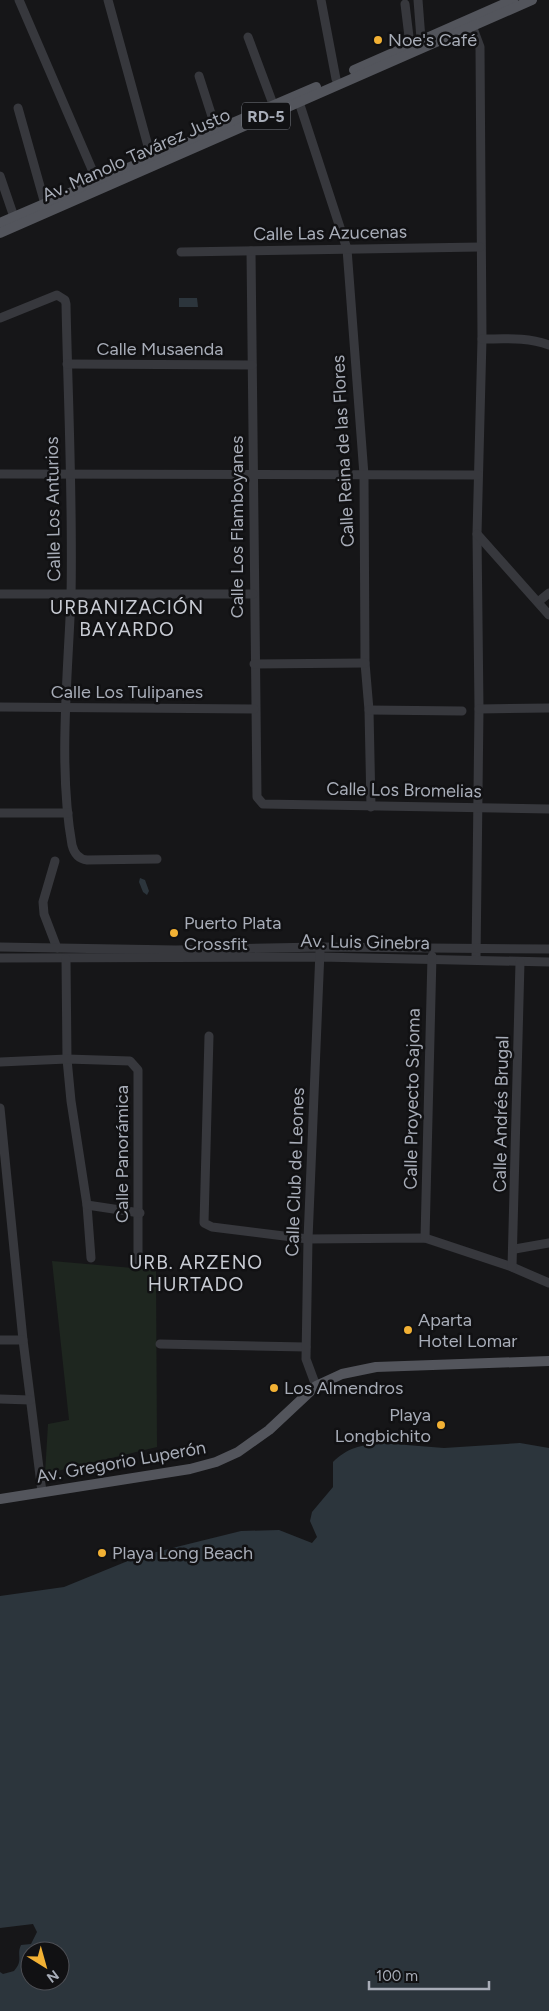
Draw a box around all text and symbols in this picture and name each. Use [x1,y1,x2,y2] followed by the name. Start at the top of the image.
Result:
[388,29,477,51] place label: Noe's Café
[372,34,384,46] marker: Noe's Café
[242,102,290,130] road number: RD-5
[39,104,233,206] street label: Av. Manolo Tavárez Justo
[253,221,407,245] street label: Calle Las Azucenas
[97,338,223,360] street label: Calle Musaenda
[327,354,359,548] street label: Calle Reina de las Flores
[41,436,65,582] street label: Calle Los Anturios
[226,436,248,618] street label: Calle Los Flamboyanes
[50,596,204,641] district label: URBANIZACIÓN BAYARDO
[51,681,203,703] street label: Calle Los Tulipanes
[326,778,482,802] street label: Calle Los Bromelias
[184,912,281,955] place label: Puerto Plata Crossfit
[168,927,180,939] marker: Puerto Plata Crossfit
[300,930,430,954] street label: Av. Luis Ginebra
[399,1008,425,1190] street label: Calle Proyecto Sajoma
[489,1035,513,1193] street label: Calle Andrés Brugal
[111,1085,133,1223] street label: Calle Panorámica
[281,1087,309,1257] street label: Calle Club de Leones
[129,1251,263,1296] district label: URB. ARZENO HURTADO
[418,1309,517,1352] place label: Aparta Hotel Lomar
[402,1324,414,1336] marker: Aparta Hotel Lomar
[284,1377,403,1399] place label: Los Almendros
[268,1382,280,1394] marker: Los Almendros
[335,1404,431,1447] place label: Playa Longbichito
[435,1419,447,1431] marker: Playa Longbichito
[35,1436,207,1488] street label: Av. Gregorio Luperón
[112,1542,253,1564] place label: Playa Long Beach
[96,1547,108,1559] marker: Playa Long Beach
[20,1941,70,1991] north arrow
[369,1958,489,1990] scale bar
[43,1966,62,1986] text: N
[376,1967,418,1985] text: 100 m

